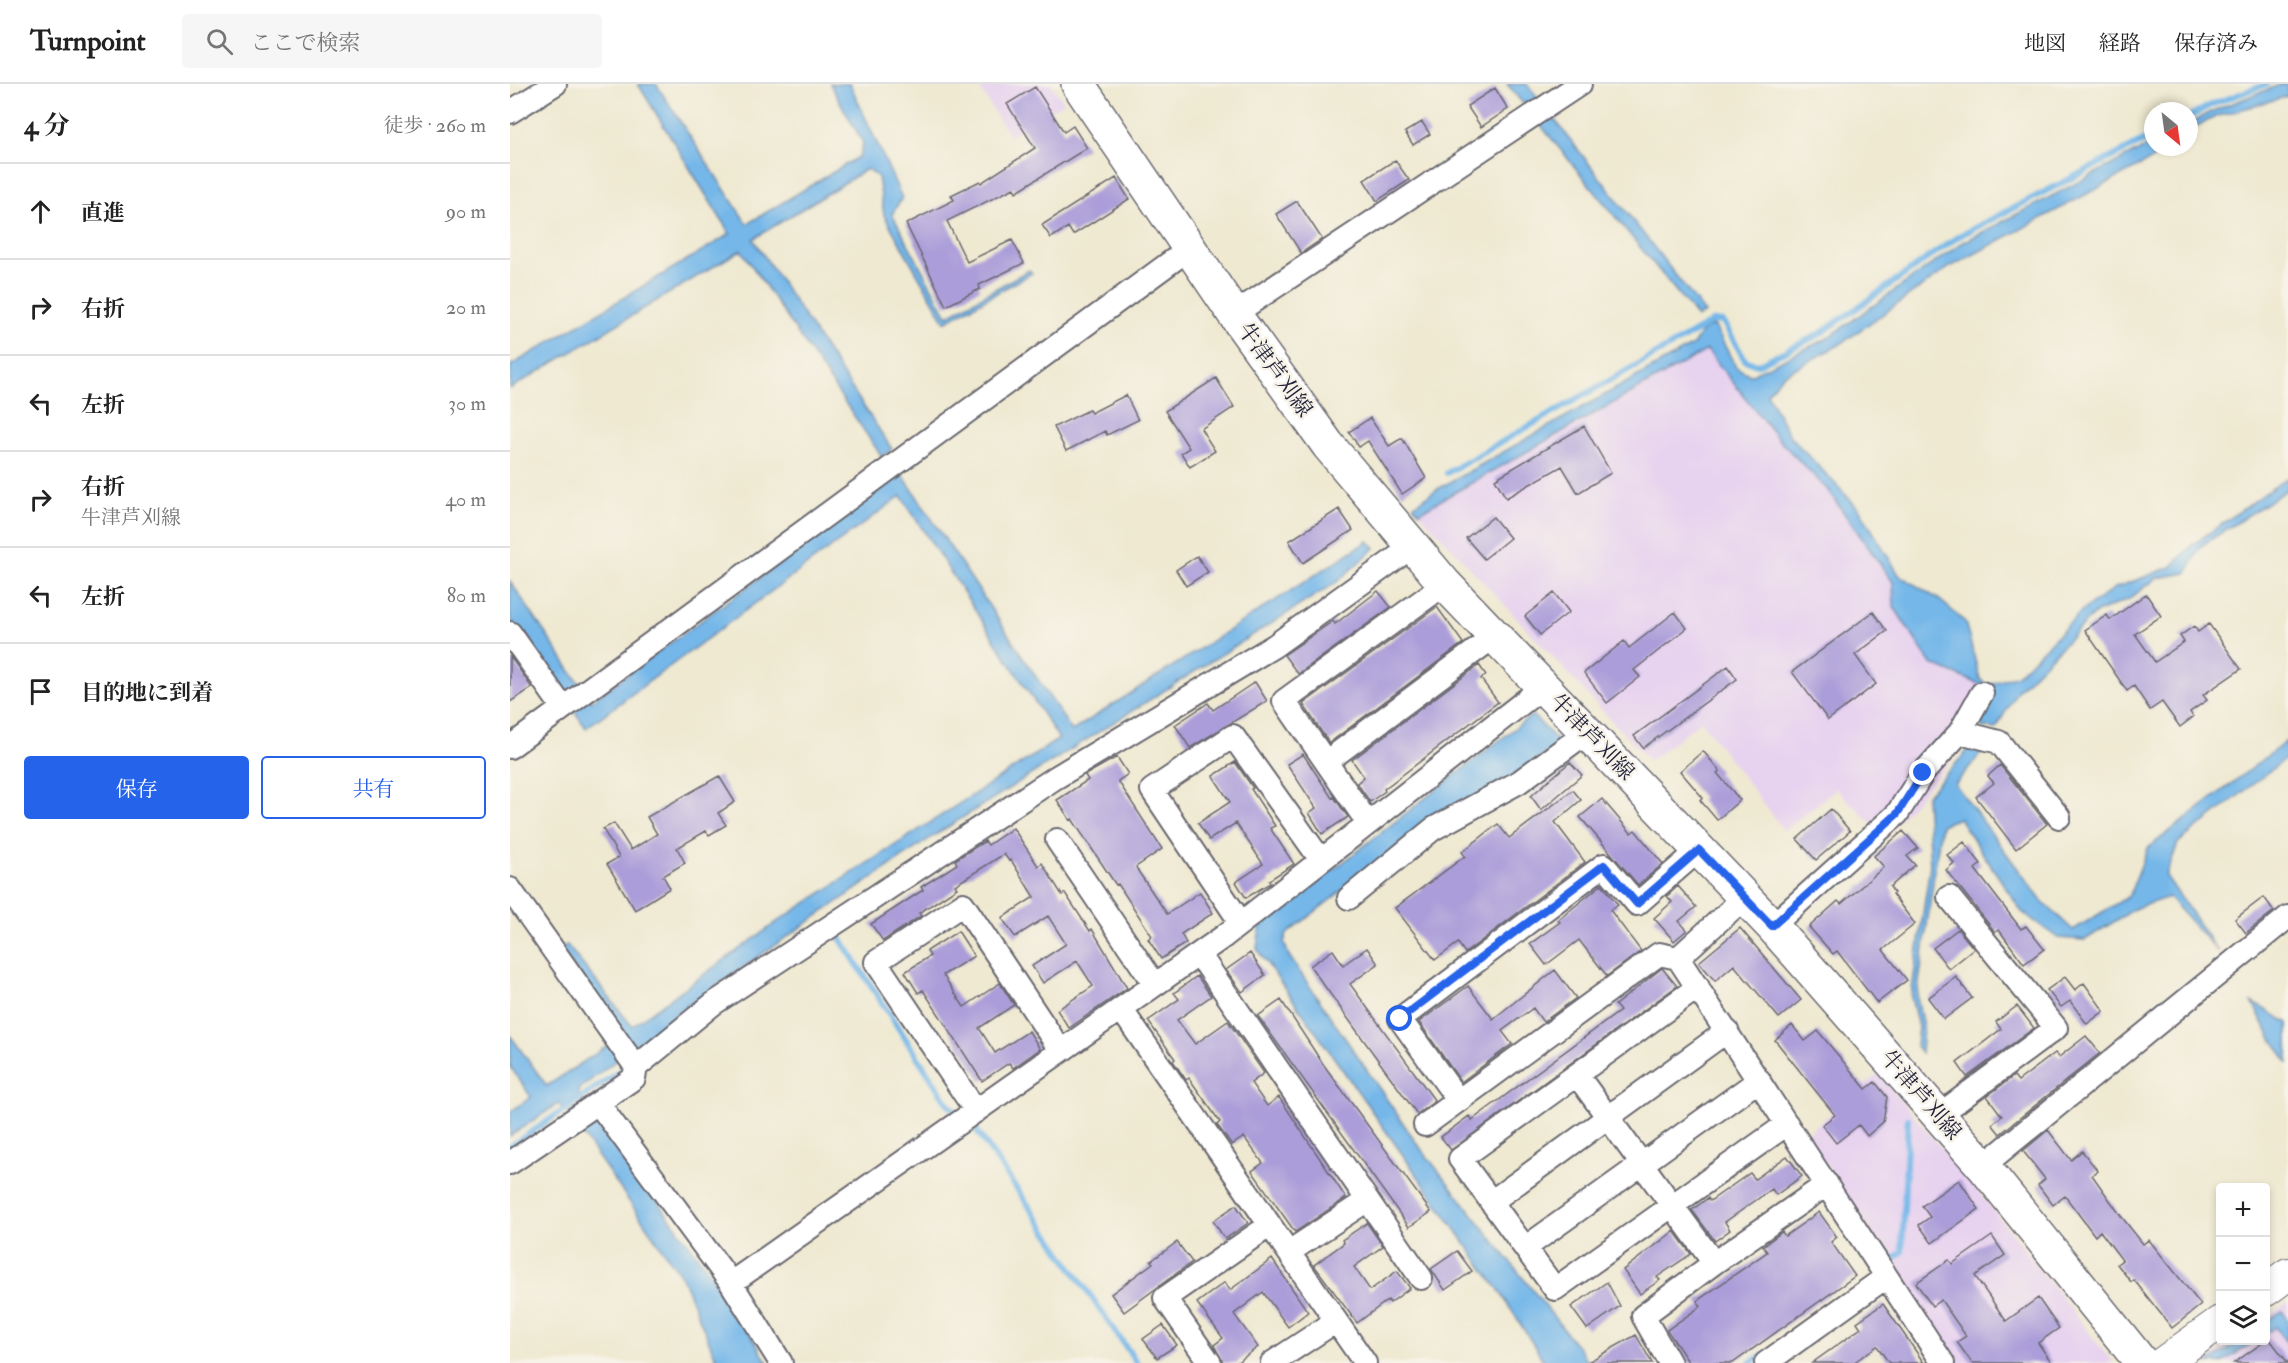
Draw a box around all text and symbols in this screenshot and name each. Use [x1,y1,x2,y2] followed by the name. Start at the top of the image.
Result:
[182,14,602,68] search box
[30,24,146,59] text: Turnpoint
[203,25,236,58] icon: search
[251,29,361,57] text: ここで検索
[2024,30,2066,57] text: 地図
[2099,30,2141,57] text: 経路
[2174,30,2258,57] text: 保存済み
[2144,102,2198,156] north arrow
[24,110,70,142] text: 4 分
[383,113,486,138] text: 徒歩 · 260 m
[24,195,57,228] icon: ahead
[81,199,125,227] text: 直進
[446,199,486,224] text: 90 m
[24,291,57,324] icon: right
[81,295,125,323] text: 右折
[446,295,486,320] text: 20 m
[1231,317,1319,423] street label: 牛津芦刈線
[24,387,57,420] icon: left
[81,391,125,419] text: 左折
[448,391,486,416] text: 30 m
[81,473,125,501] text: 右折
[24,483,57,516] icon: right
[445,487,486,512] text: 40 m
[81,505,181,530] text: 牛津芦刈線
[24,579,57,612] icon: left
[81,583,125,611] text: 左折
[447,583,486,608] text: 80 m
[24,675,57,708] icon: arrive
[81,679,213,707] text: 目的地に到着
[1544,688,1640,786] street label: 牛津芦刈線
[24,756,249,819] button: 保存
[261,756,486,819] button: 共有
[1909,759,1935,785] route end
[1386,1005,1412,1031] route start
[1874,1044,1968,1146] street label: 牛津芦刈線
[2216,1183,2270,1345] map controls
[2216,1183,2270,1237] button: +
[2216,1237,2270,1291] button: −
[2216,1291,2270,1345] button: layers

